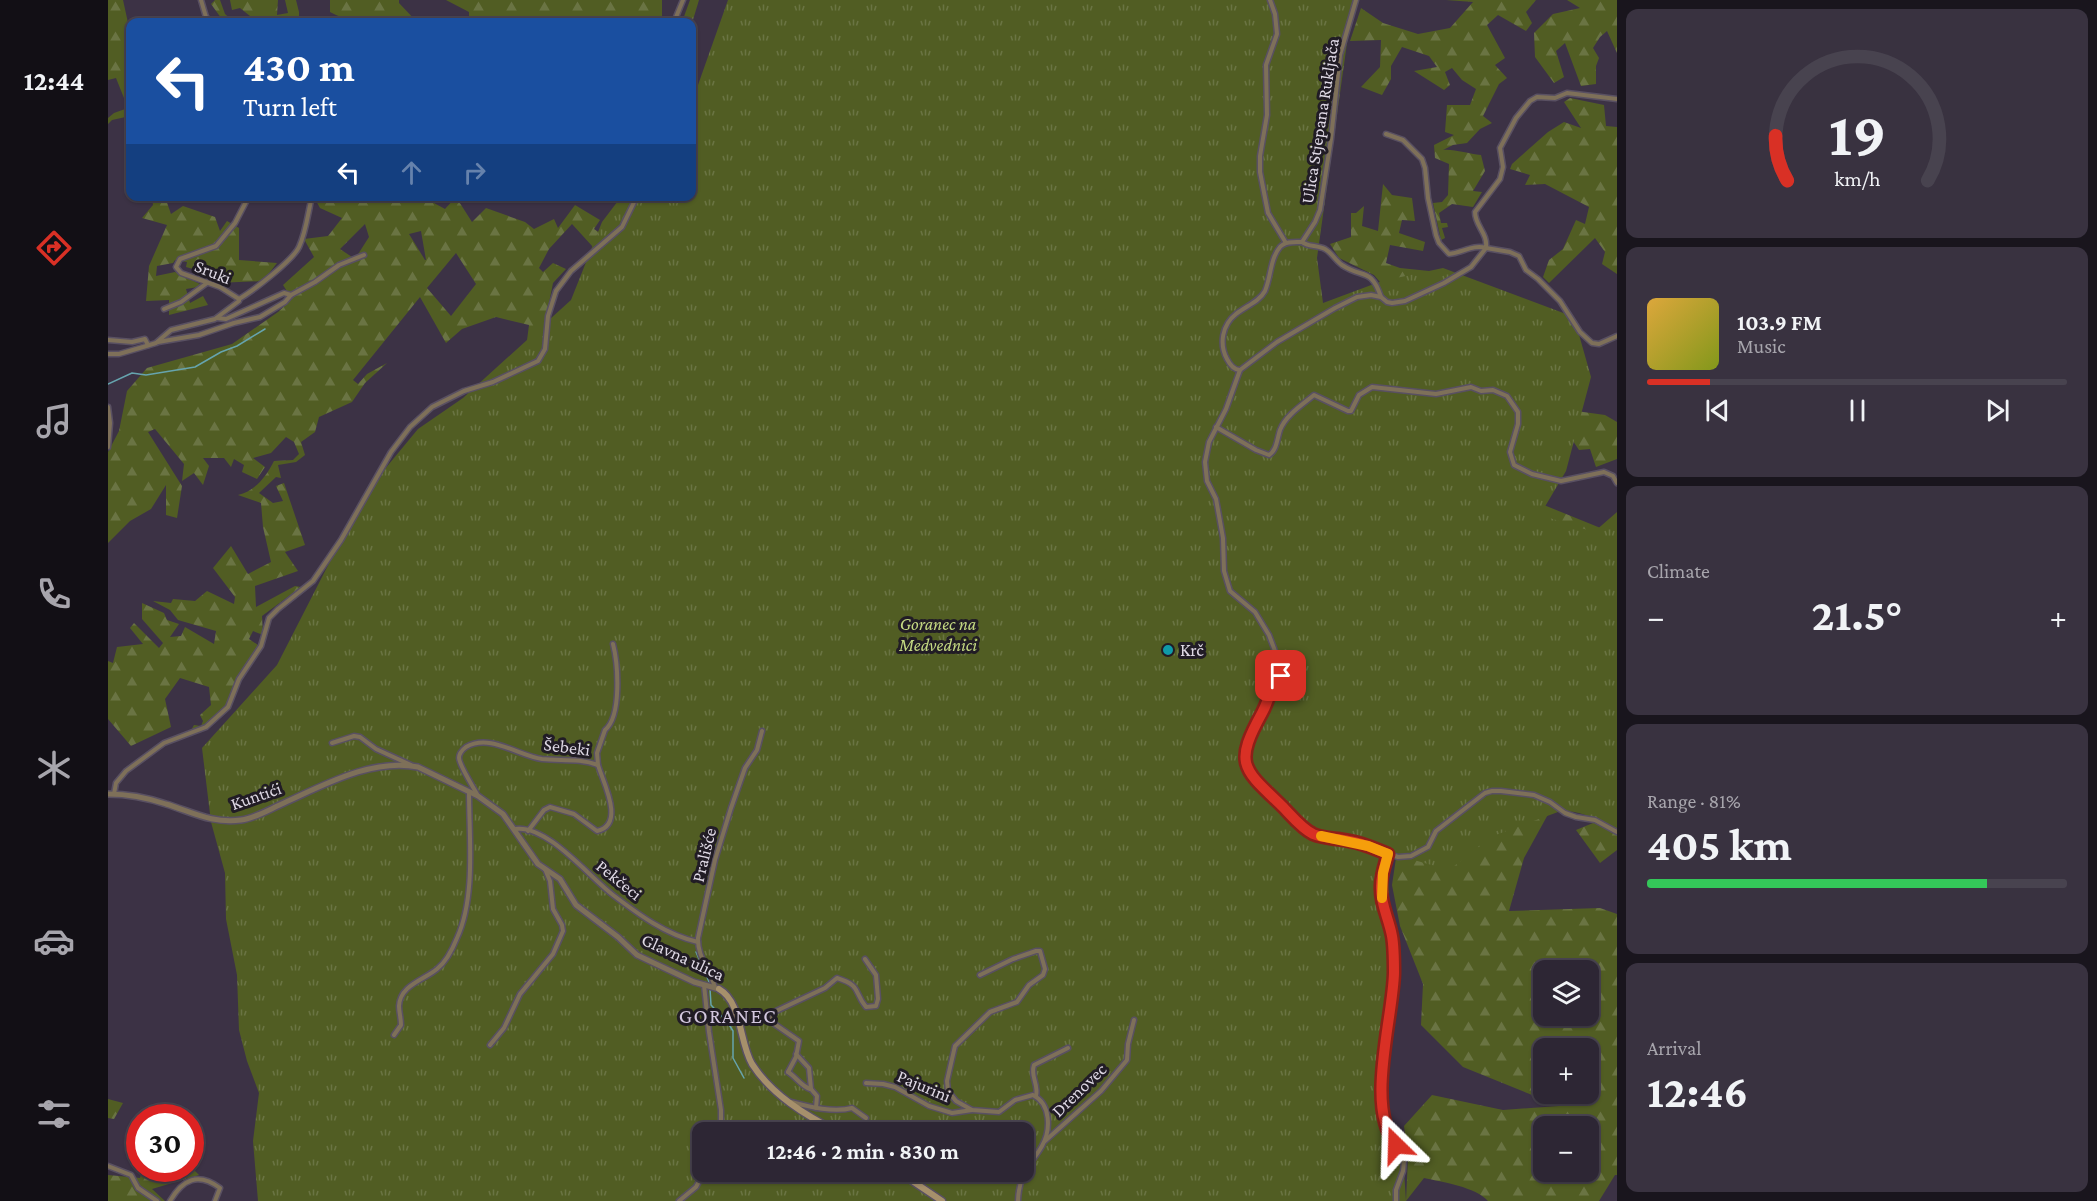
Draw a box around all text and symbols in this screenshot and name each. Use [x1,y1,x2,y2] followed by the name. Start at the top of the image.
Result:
[1297,37,1344,205] street label: Ulica Stjepana Rukljača
[144,42,222,120] icon: left
[243,43,355,90] text: 430 m
[24,66,84,96] text: 12:44
[243,92,337,122] text: Turn left
[1828,99,1886,168] text: 19
[332,156,365,189] icon: left
[395,156,428,189] icon: ahead
[458,156,491,189] icon: right
[1834,167,1881,191] text: km/h
[33,227,75,269] icon: directions
[192,256,234,288] street label: Sruki
[1737,310,1822,335] text: 103.9 FM
[1737,335,1786,357] text: Music
[1701,394,1734,427] icon: previous
[1841,394,1874,427] icon: pause
[1981,394,2014,427] icon: next
[33,400,75,442] icon: music
[1647,560,1710,582] text: Climate
[33,573,75,615] icon: phone
[1812,590,1902,640] text: 21.5°
[1647,598,1664,635] text: −
[2050,598,2067,635] text: +
[898,614,977,655] park label: Goranec na Medvednici
[1180,640,1204,660] place label: Krč
[1161,643,1175,657] marker: Krč
[1255,650,1306,701] pin
[1264,659,1297,692] icon: arrive
[543,734,592,760] street label: Šebeki
[33,747,75,789] icon: climate
[228,778,284,814] street label: Kuntići
[1647,790,1741,812] text: Range · 81%
[1647,820,1792,870] text: 405 km
[688,826,720,884] street label: Prališće
[592,856,646,904] street label: Pekčeci
[33,920,75,962] icon: car
[639,929,727,985] street label: Glavna ulica
[1533,960,1599,1182] map controls
[1533,960,1599,1026] button: layers
[679,1004,777,1028] district label: GORANEC
[1647,1037,1701,1059] text: Arrival
[1533,1038,1599,1104] button: +
[1048,1059,1111,1121] street label: Drenovec
[894,1066,954,1107] street label: Pajurini
[1647,1067,1748,1117] text: 12:46
[33,1093,75,1135] icon: filters
[126,1104,204,1182] speed limit sign: 30
[1364,1113,1428,1177] position arrow
[1533,1116,1599,1182] button: −
[767,1139,959,1164] text: 12:46 · 2 min · 830 m

